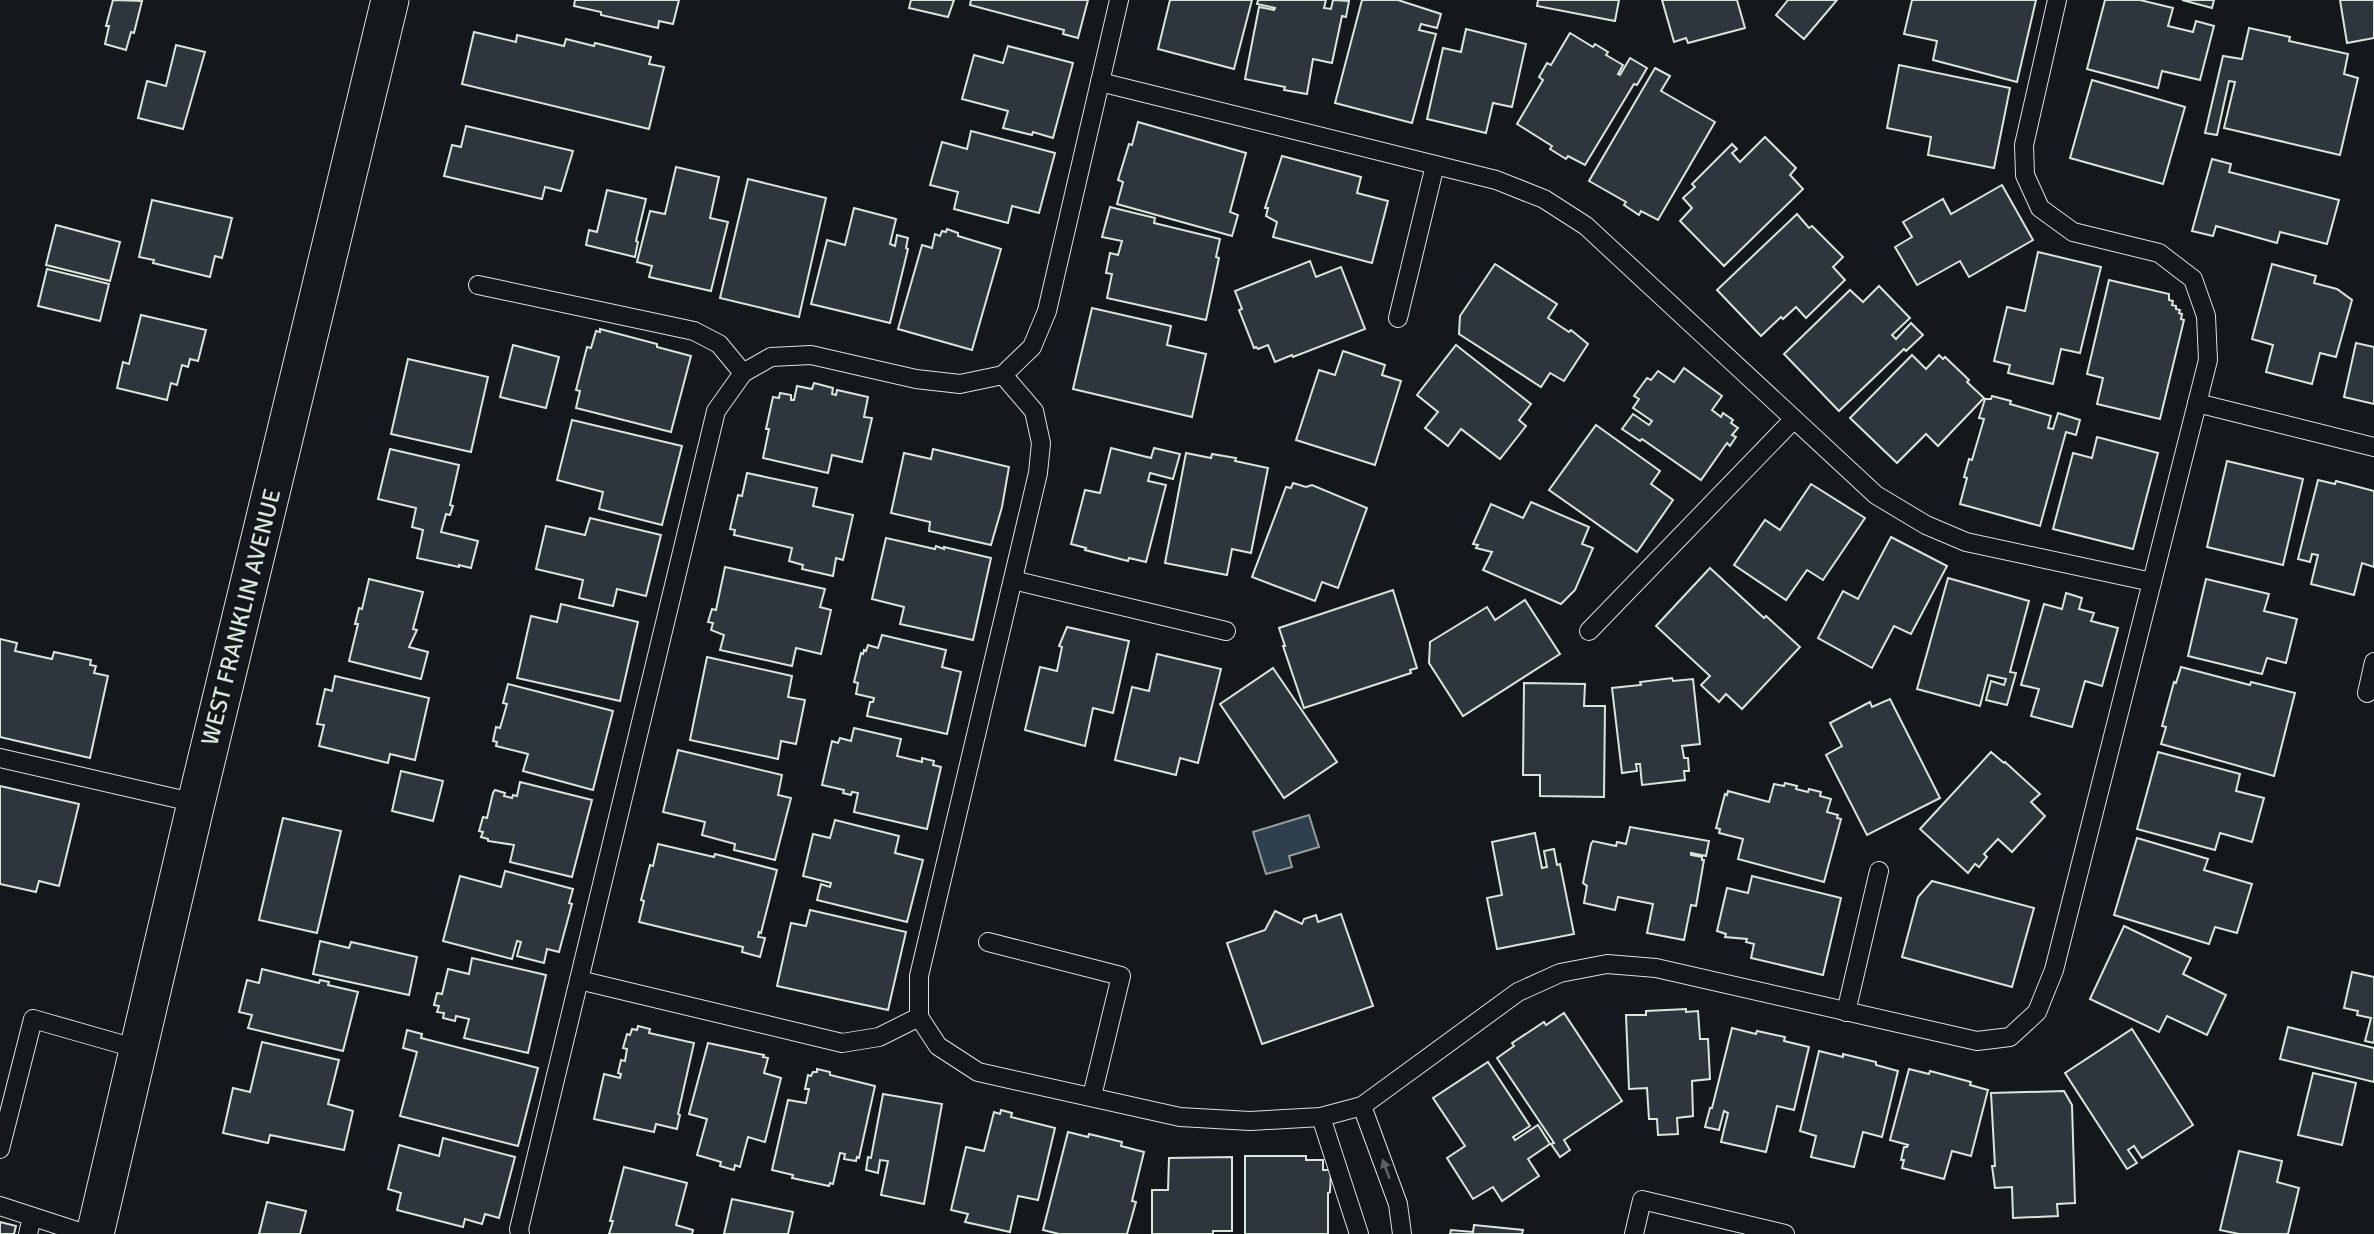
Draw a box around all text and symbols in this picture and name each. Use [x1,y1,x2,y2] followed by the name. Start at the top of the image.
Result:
[195,485,287,749] street label: WEST FRANKLIN AVENUE
[1380,1159,1391,1180] one-way arrow

